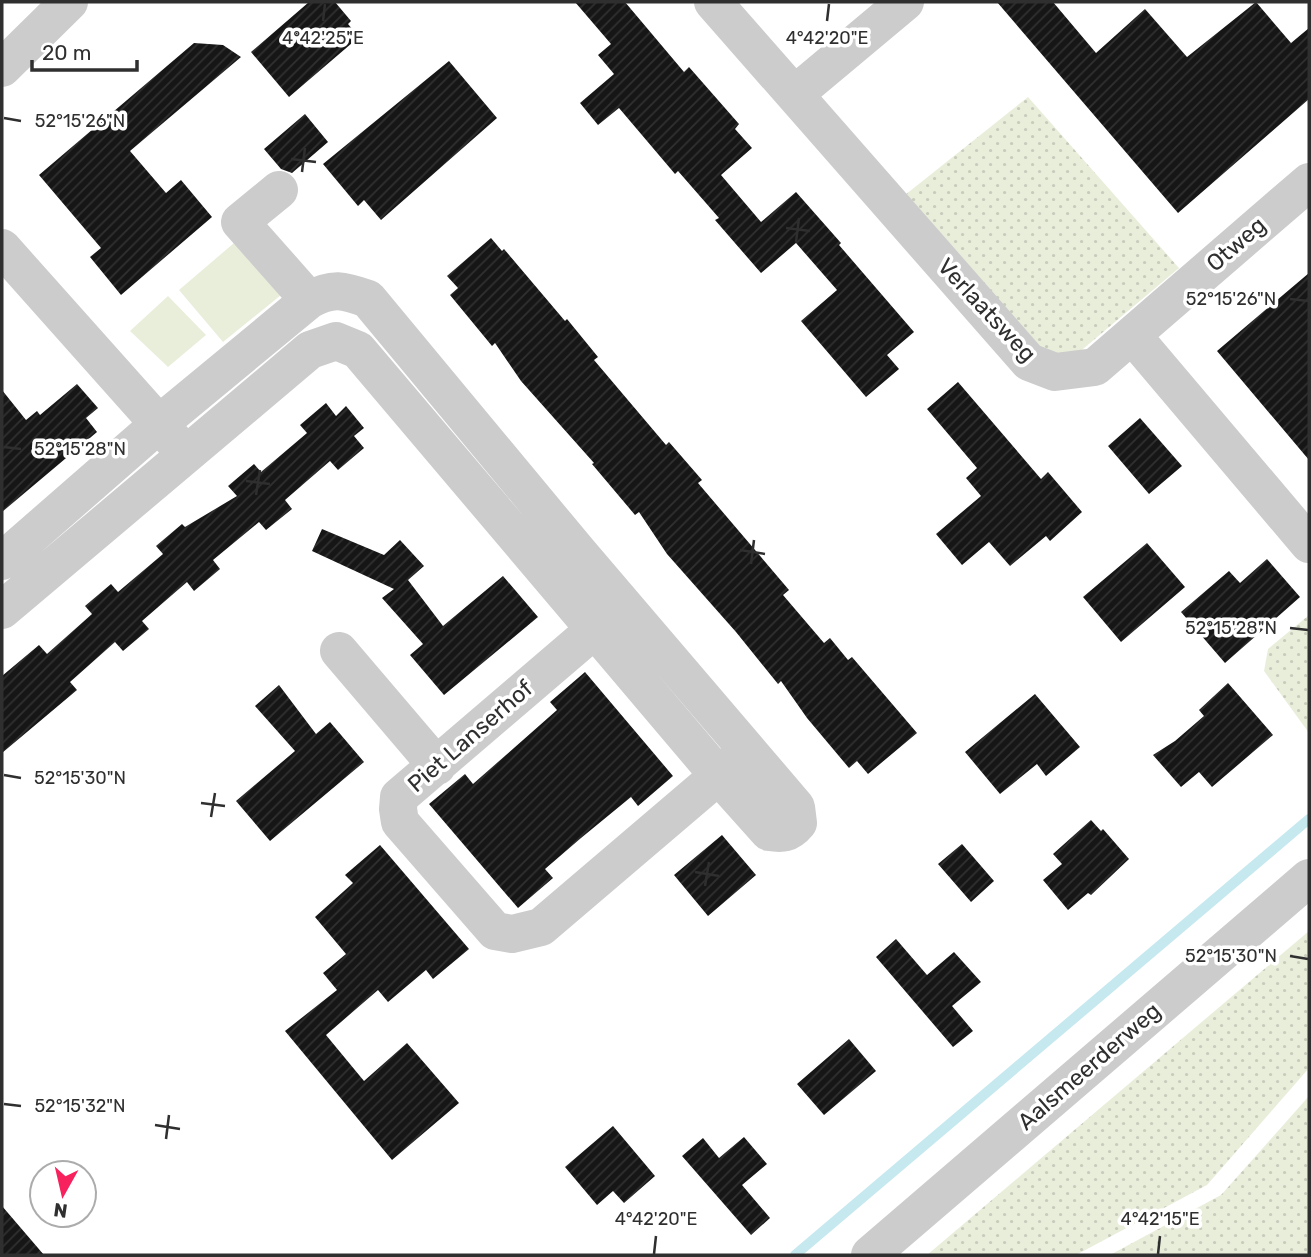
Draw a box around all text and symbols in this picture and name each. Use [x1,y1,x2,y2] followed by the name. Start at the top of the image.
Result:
[282,27,364,49] text: 4°42'25"E
[786,27,868,49] text: 4°42'20"E
[32,28,136,72] scale bar
[42,40,91,65] text: 20 m
[35,110,125,132] text: 52°15'26"N
[1201,211,1271,277] street label: Otweg
[932,252,1042,368] street label: Verlaatsweg
[1186,288,1276,310] text: 52°15'26"N
[34,438,126,460] text: 52°15'28"N
[1185,617,1277,639] text: 52°15'28"N
[402,674,538,798] street label: Piet Lanserhof
[34,767,126,789] text: 52°15'30"N
[1185,945,1277,967] text: 52°15'30"N
[1012,996,1166,1136] street label: Aalsmeerderweg
[34,1095,126,1117] text: 52°15'32"N
[28,1159,98,1229] north arrow
[52,1198,69,1223] text: N
[615,1208,697,1230] text: 4°42'20"E
[1120,1208,1200,1230] text: 4°42'15"E

